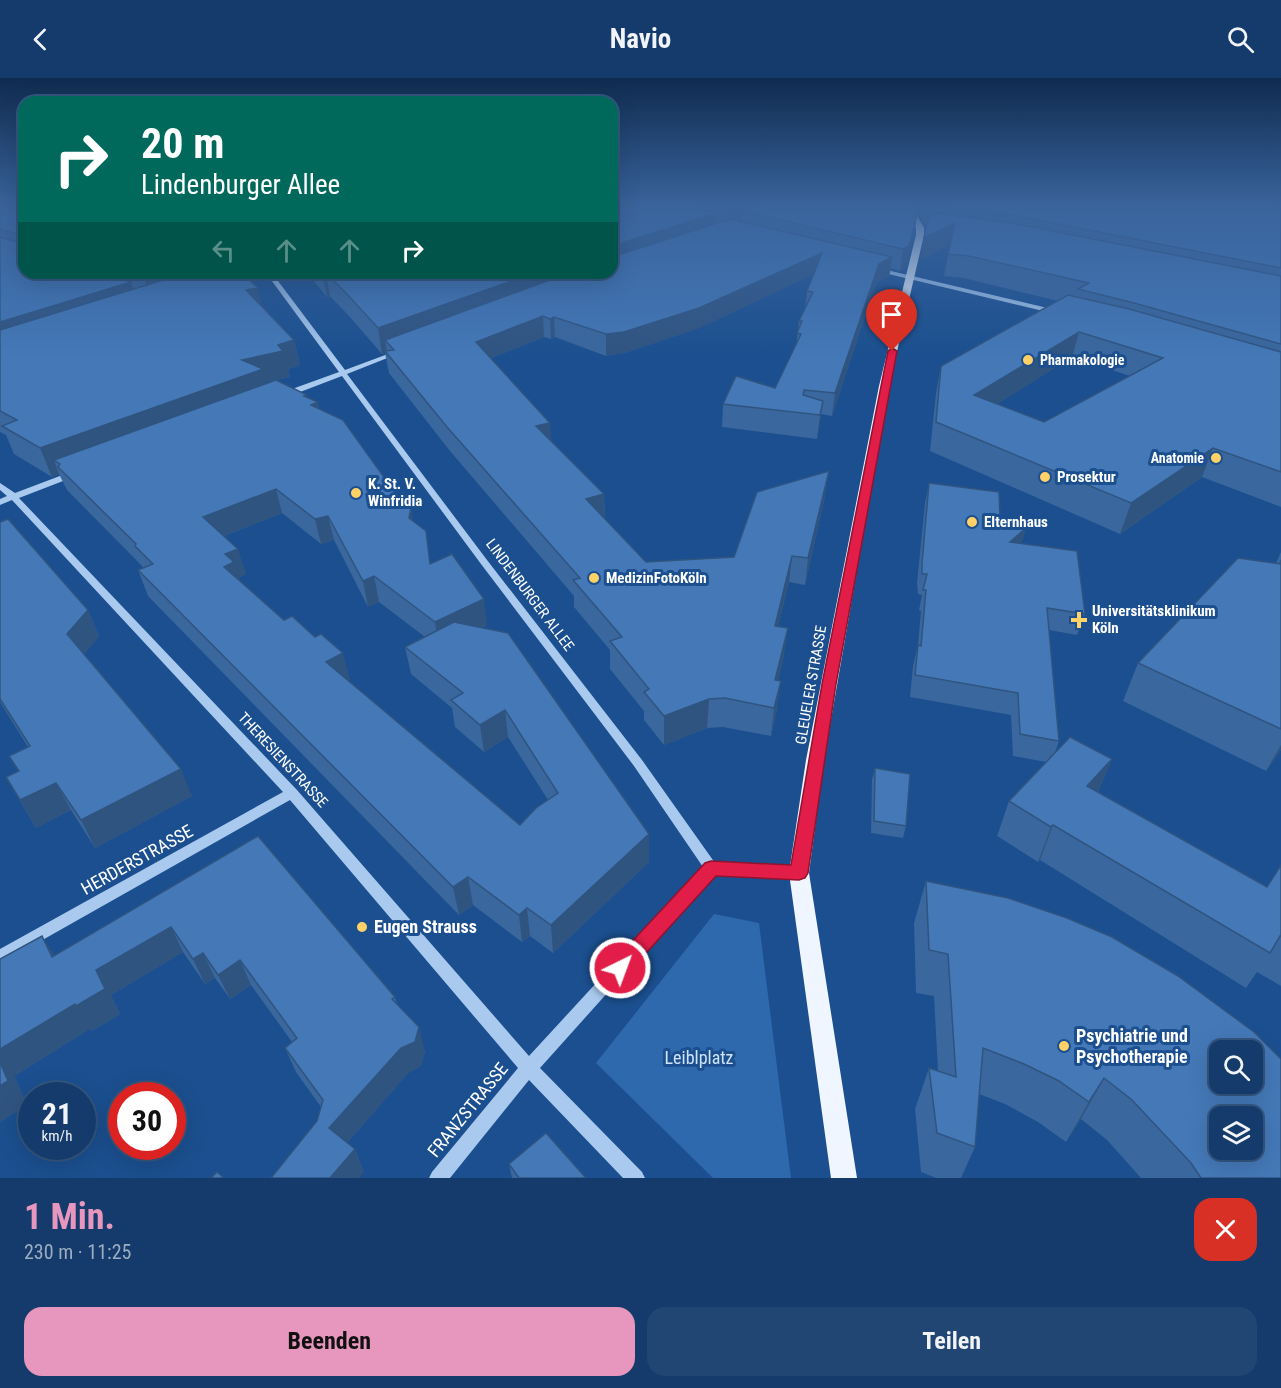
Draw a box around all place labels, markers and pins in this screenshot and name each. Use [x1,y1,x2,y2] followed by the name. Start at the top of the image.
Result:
[866,289,917,351] pin
[1040,352,1125,368] place label: Pharmakologie
[1021,353,1035,367] marker: Pharmakologie
[1151,450,1204,466] place label: Anatomie
[1209,451,1223,465] marker: Anatomie
[1057,468,1116,486] place label: Prosektur
[1038,470,1052,484] marker: Prosektur
[368,475,422,510] place label: K. St. V. Winfridia
[349,486,363,500] marker: K. St. V. Winfridia
[984,513,1048,531] place label: Elternhaus
[965,515,979,529] marker: Elternhaus
[606,569,707,587] place label: MedizinFotoKöln
[587,571,601,585] marker: MedizinFotoKöln
[1092,602,1216,637] place label: Universitätsklinikum Köln
[1070,611,1088,629] marker: Universitätsklinikum Köln
[374,916,477,937] place label: Eugen Strauss
[355,920,369,934] marker: Eugen Strauss
[1076,1025,1188,1067] place label: Psychiatrie und Psychotherapie
[1057,1039,1071,1053] marker: Psychiatrie und Psychotherapie

